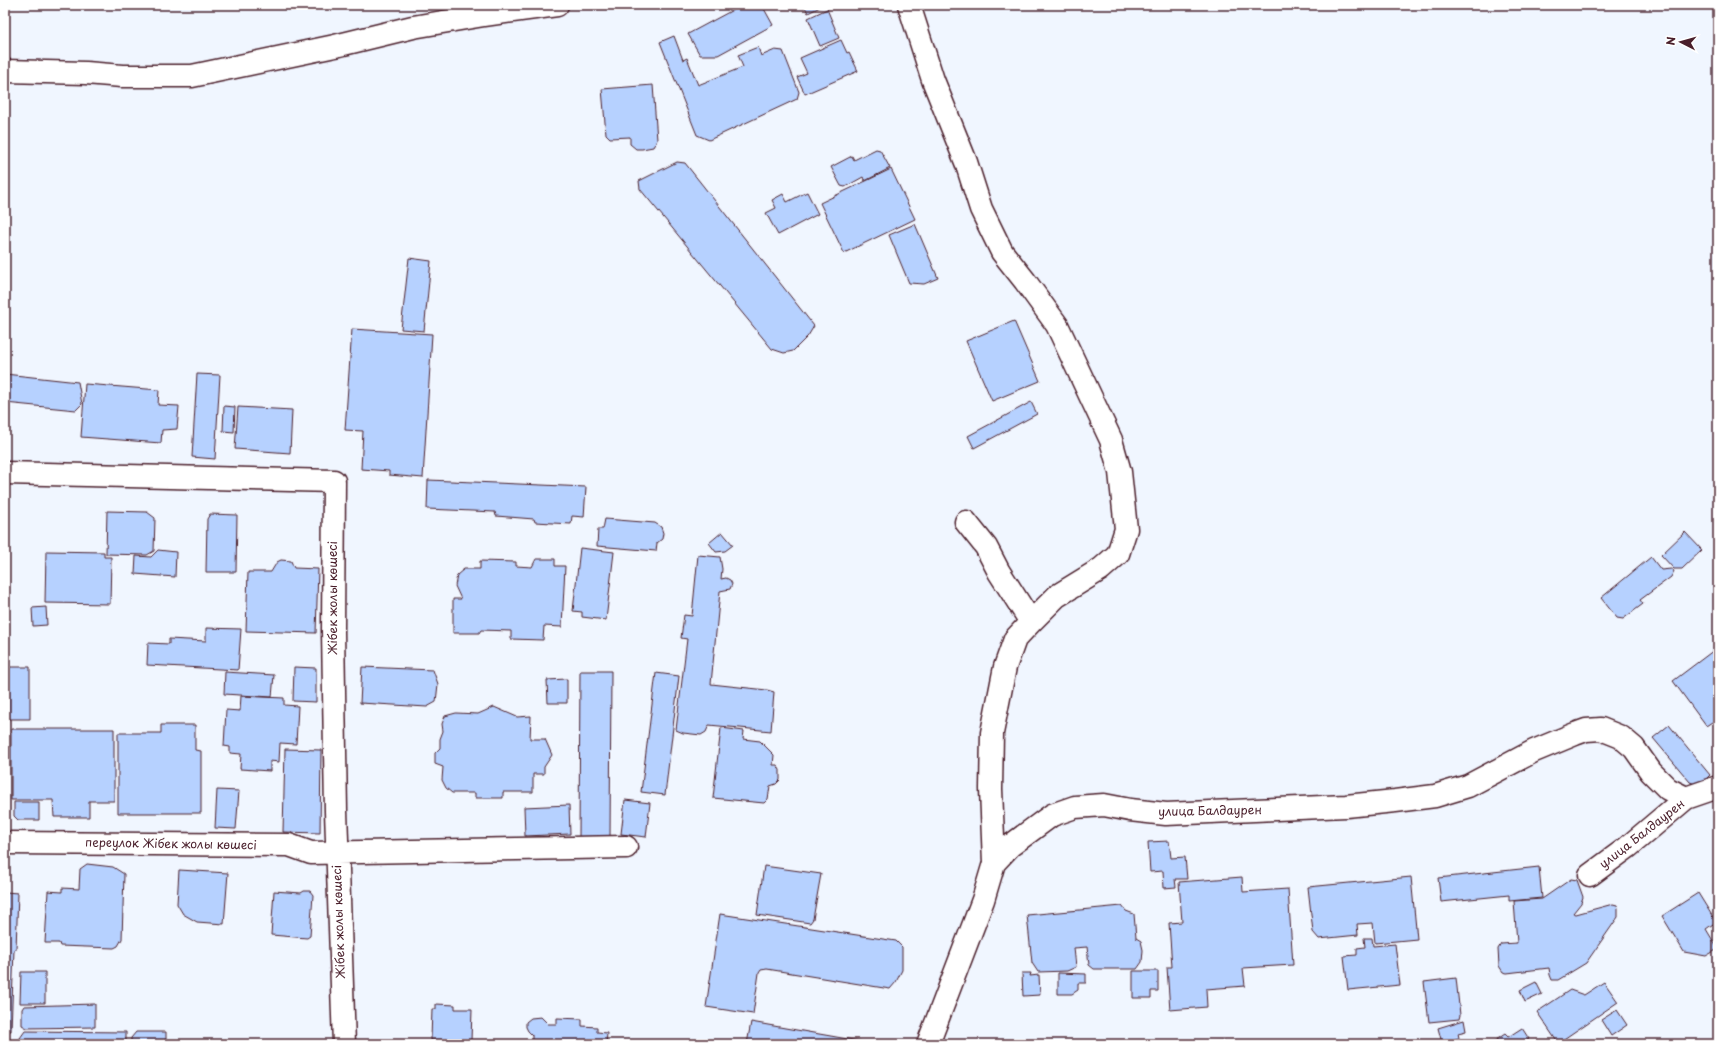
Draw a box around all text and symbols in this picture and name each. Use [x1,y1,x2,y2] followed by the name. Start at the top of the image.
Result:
[1661,22,1701,62] north arrow
[1662,35,1679,46] text: N
[323,541,341,655] street label: Жібек жолы көшесі
[1595,794,1688,872] street label: улица Балдаурен
[1158,800,1262,820] street label: улица Балдаурен
[85,833,257,853] street label: переулок Жібек жолы көшесі
[327,865,349,979] street label: Жібек жолы көшесі

